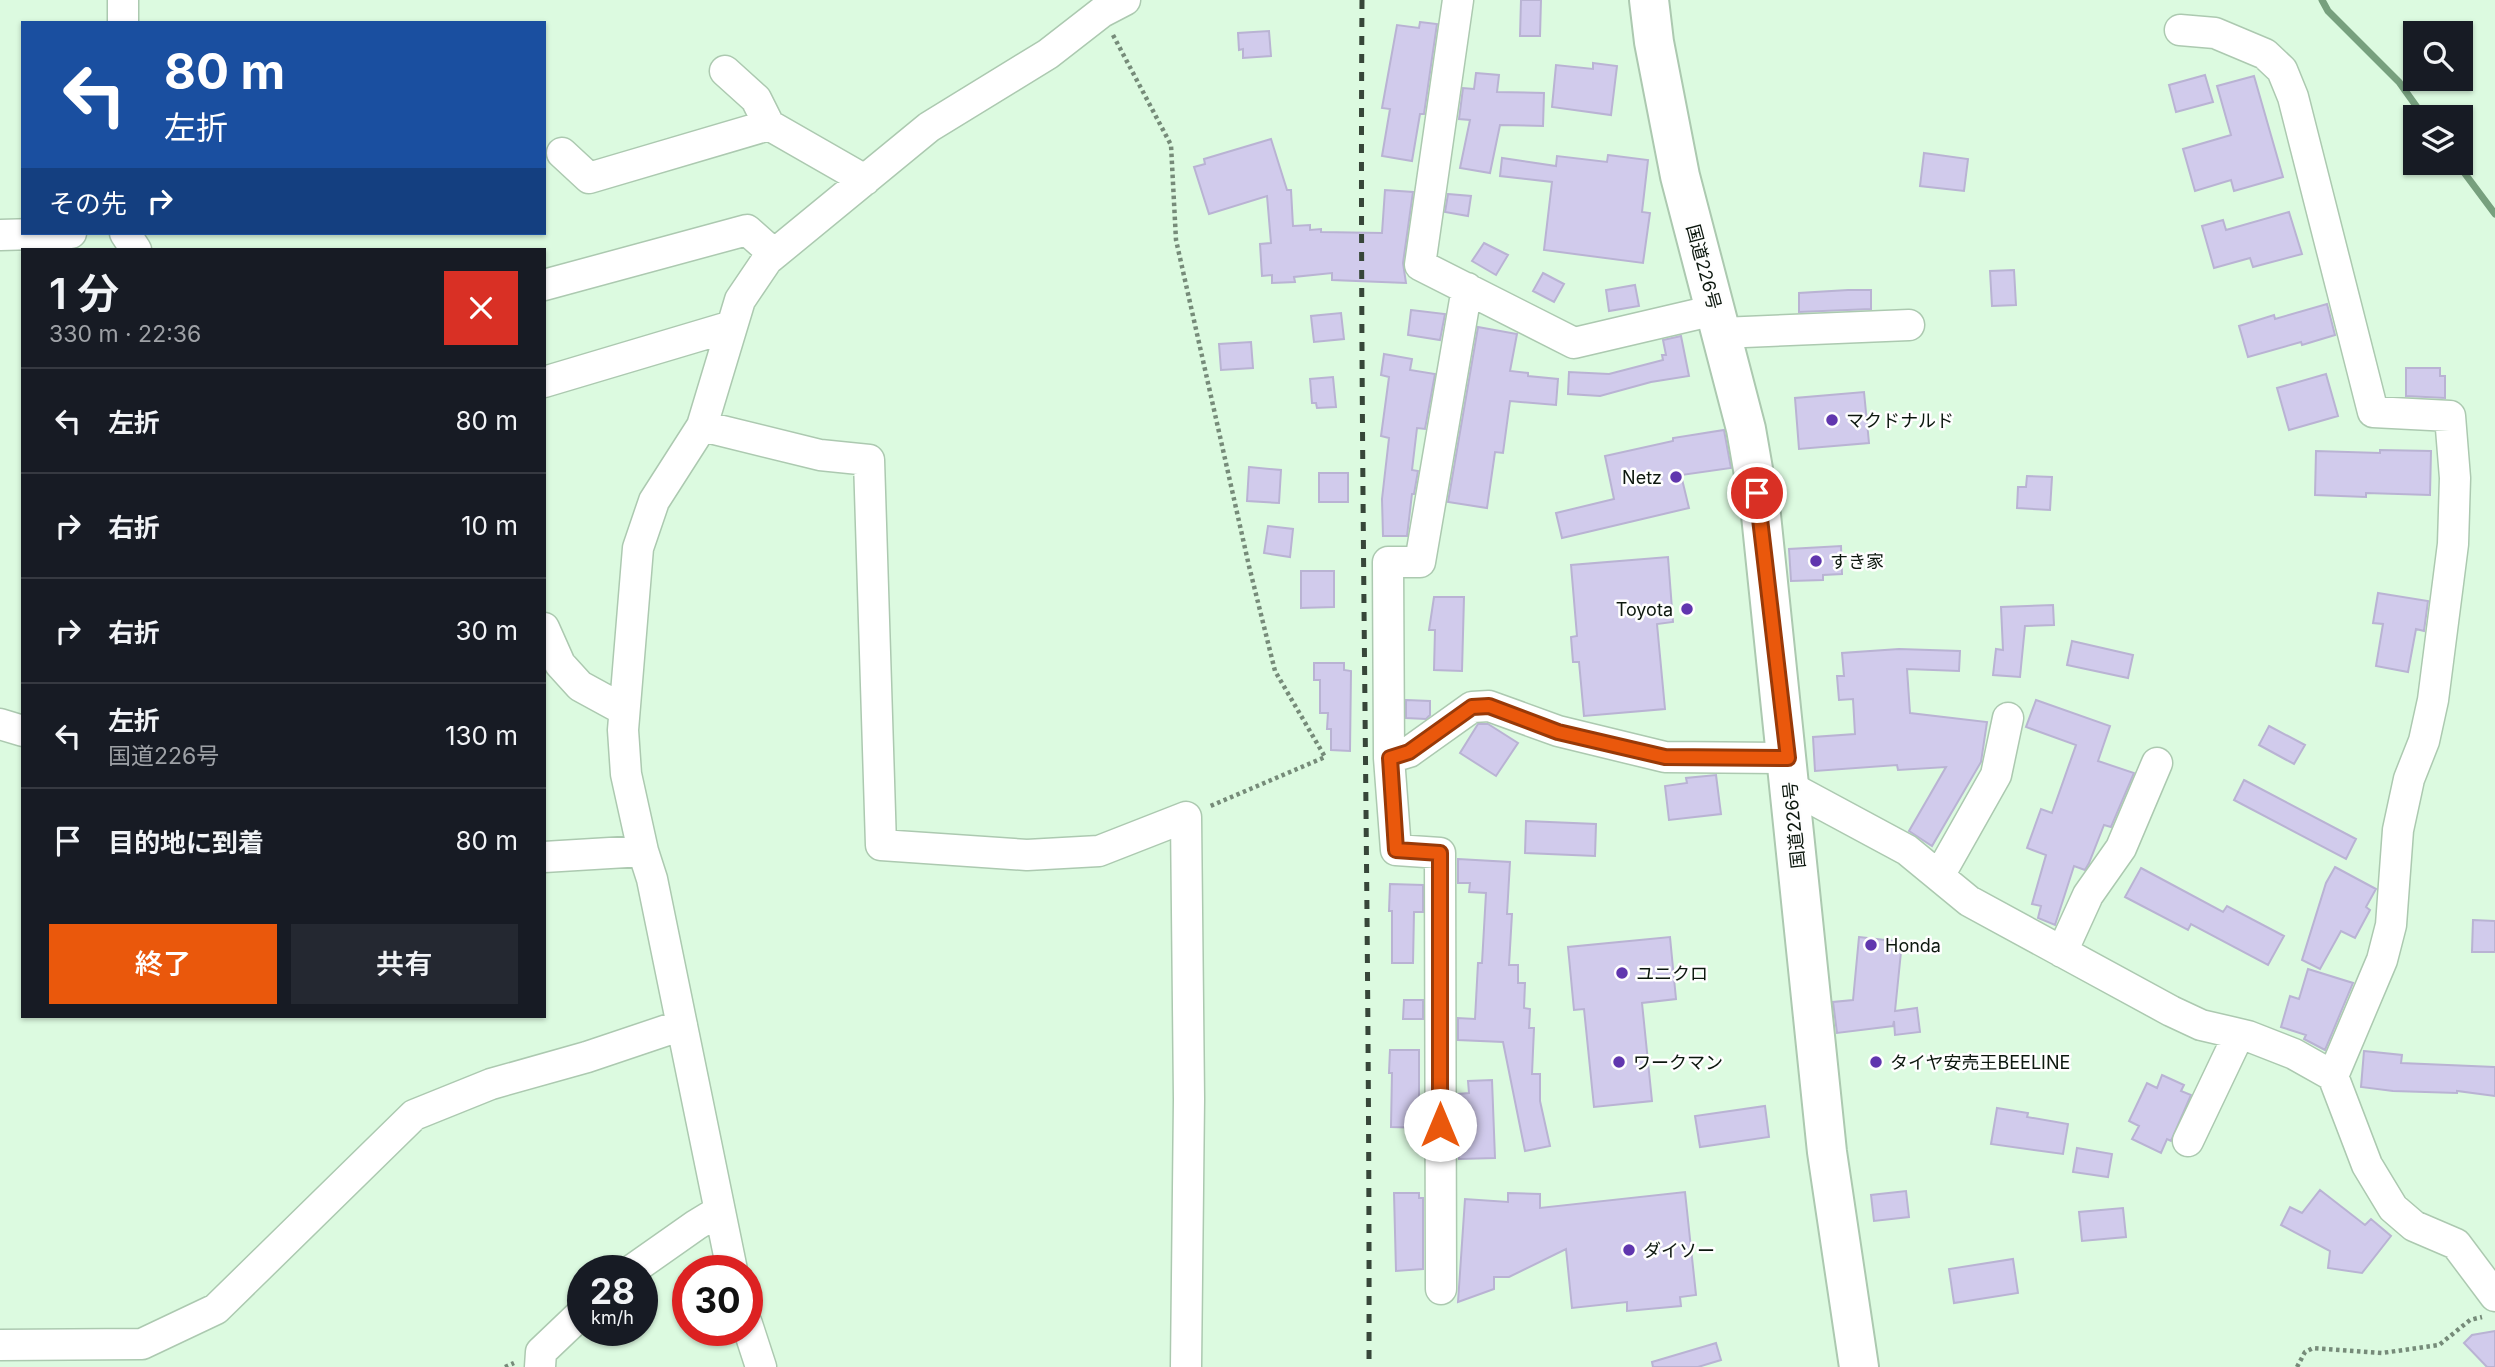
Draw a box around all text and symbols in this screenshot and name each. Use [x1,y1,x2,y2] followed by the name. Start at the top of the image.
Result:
[2403,21,2473,175] map controls
[2403,21,2473,91] button: search
[164,42,285,101] text: 80 m
[49,49,140,140] icon: left
[2403,105,2473,175] button: layers
[164,108,228,147] text: 左折
[141,182,179,220] icon: right
[49,188,127,219] text: その先
[1683,222,1725,312] street label: 国道226号
[49,268,119,319] text: 1 分
[444,271,518,345] button: close
[49,320,201,348] text: 330 m · 22:36
[49,402,87,440] icon: left
[455,405,518,436] text: 80 m
[108,407,160,438] text: 左折
[1846,410,1954,431] place label: マクドナルド
[1824,412,1840,428] marker: マクドナルド
[1727,463,1787,523] pin
[1622,467,1662,488] place label: Netz
[1668,469,1684,485] marker: Netz
[1738,474,1776,512] icon: arrive
[49,507,87,545] icon: right
[461,510,518,541] text: 10 m
[108,512,160,543] text: 右折
[1830,551,1884,572] place label: すき家
[1808,553,1824,569] marker: すき家
[1616,599,1673,620] place label: Toyota
[1679,601,1695,617] marker: Toyota
[49,612,87,650] icon: right
[455,615,518,646] text: 30 m
[108,617,160,648] text: 右折
[108,705,160,736] text: 左折
[49,717,87,755] icon: left
[445,720,518,751] text: 130 m
[108,742,219,770] text: 国道226号
[1779,781,1809,869] street label: 国道226号
[49,822,87,860] icon: arrive
[455,825,518,856] text: 80 m
[108,827,264,858] text: 目的地に到着
[49,924,277,1004] button: 終了
[291,924,518,1004] button: 共有
[1885,935,1941,956] place label: Honda
[1863,937,1879,953] marker: Honda
[1636,963,1708,984] place label: ユニクロ
[1614,965,1630,981] marker: ユニクロ
[1633,1052,1723,1073] place label: ワークマン
[1890,1052,2070,1073] place label: タイヤ安売王BEELINE
[1611,1054,1627,1070] marker: ワークマン
[1868,1054,1884,1070] marker: タイヤ安売王BEELINE
[1403,1088,1477,1162] position arrow
[1643,1240,1715,1261] place label: ダイソー
[1621,1242,1637,1258] marker: ダイソー
[672,1255,763,1346] speed limit sign: 30
[590,1270,635,1312] text: 28
[591,1307,634,1328] text: km/h

